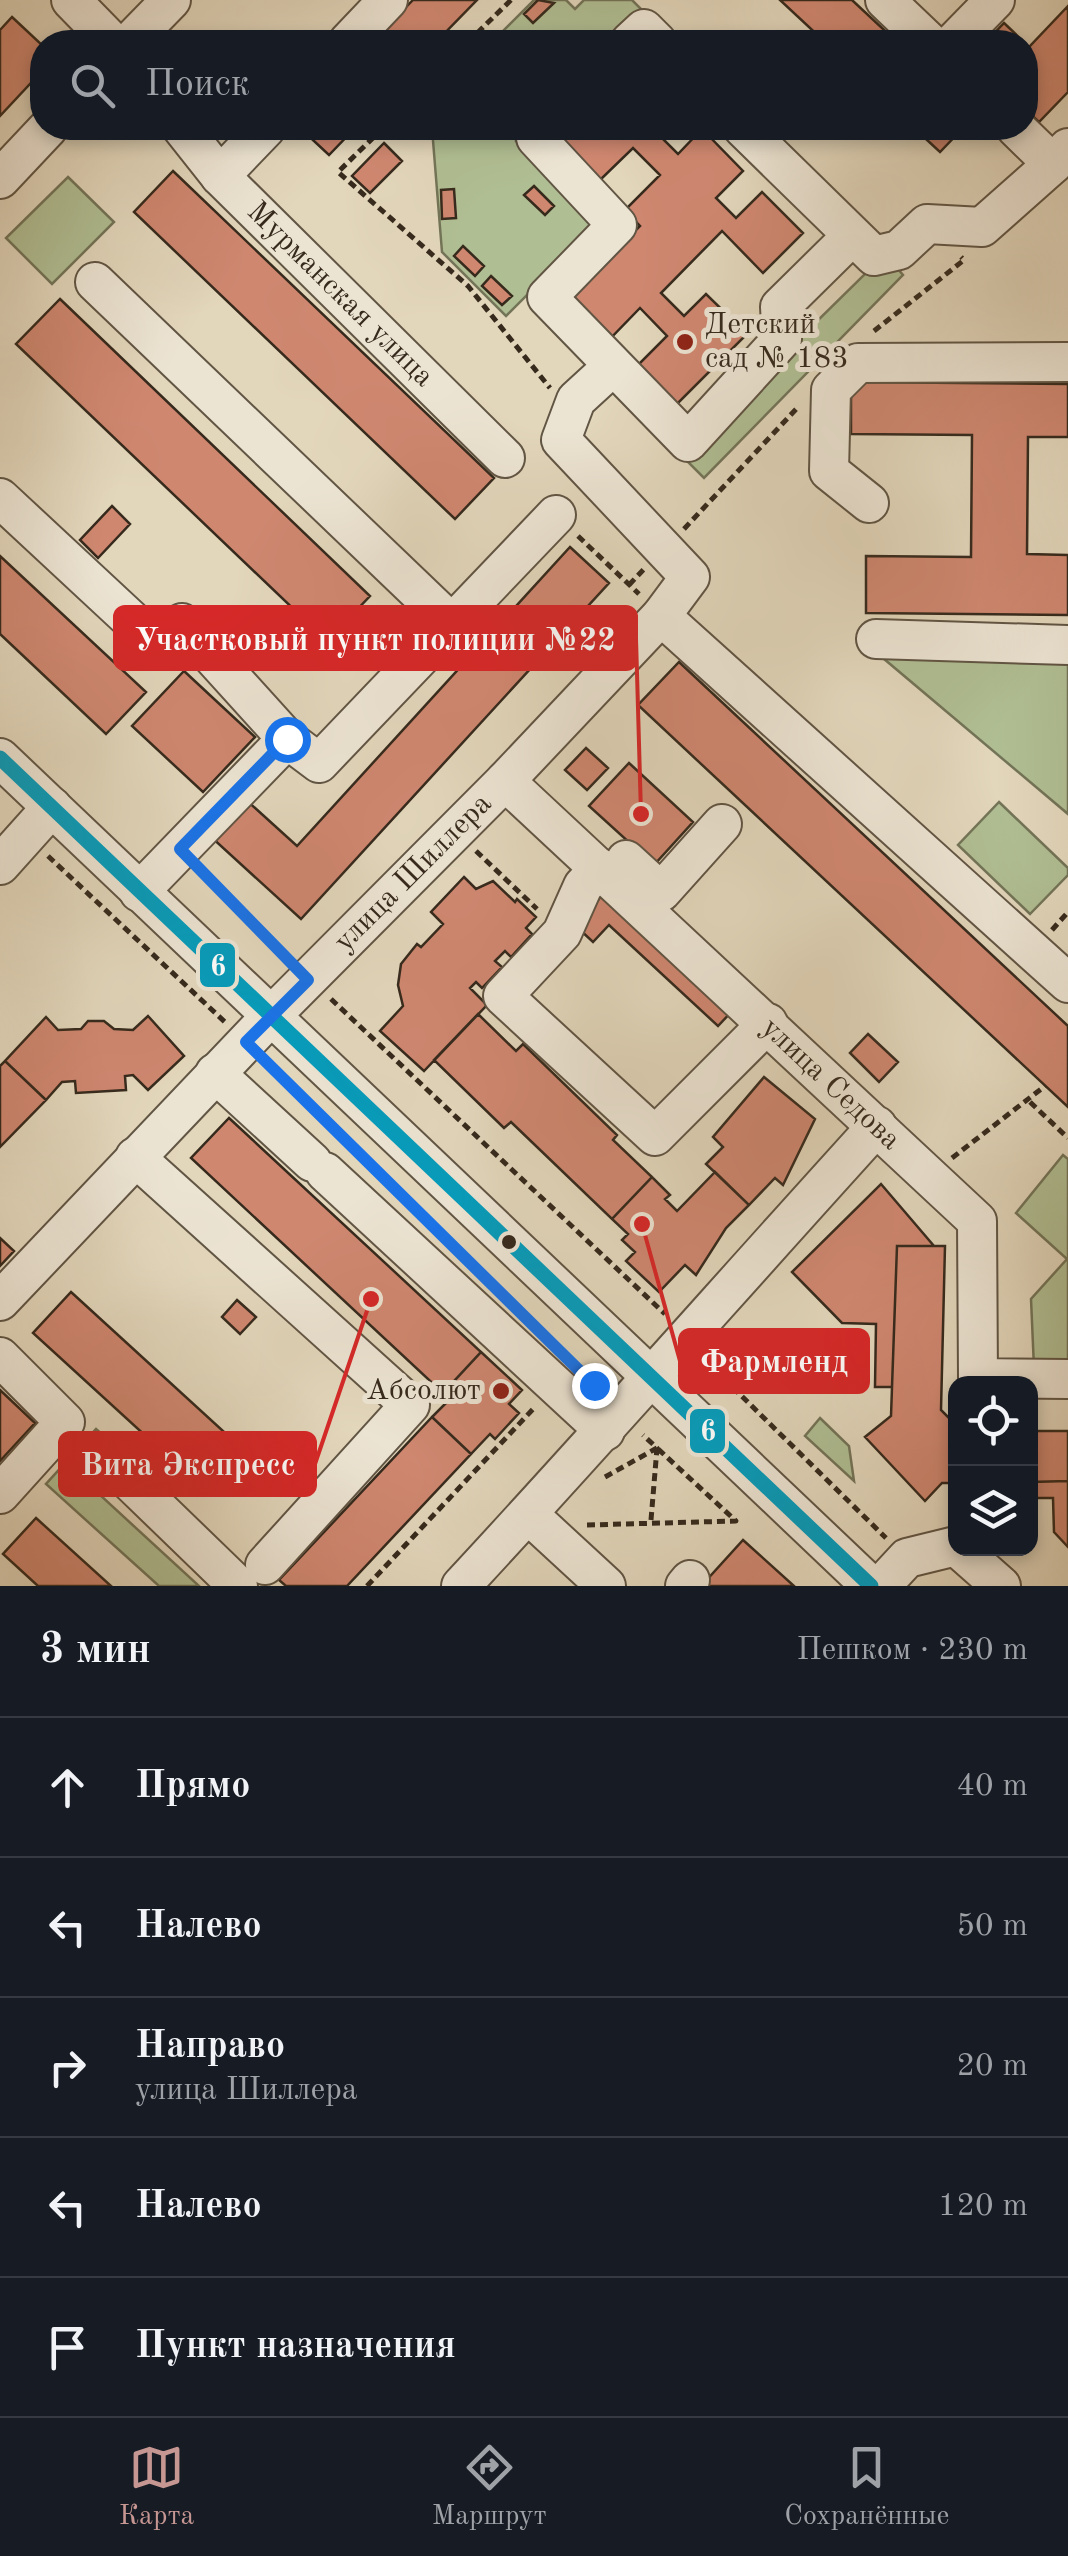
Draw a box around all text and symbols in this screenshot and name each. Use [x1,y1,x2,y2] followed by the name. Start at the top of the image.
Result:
[30,30,1038,140] search box
[65,58,120,113] icon: search
[145,66,250,104] text: Поиск
[241,197,439,393] street label: Мурманская улица
[705,310,849,374] place label: Детский сад № 183
[674,331,696,353] marker: Детский сад № 183
[115,607,636,669] callout: Участковый пункт полиции №22
[134,626,616,658] text: Участковый пункт полиции №22
[265,717,311,763] route start
[329,788,498,958] street label: улица Шиллера
[198,941,237,989] line badge: 6
[210,954,226,982] text: 6
[755,1013,906,1156] street label: улица Седова
[499,1232,519,1252] unlabelled marker
[680,1330,868,1392] callout: Фармленд
[700,1348,848,1380] text: Фармленд
[572,1363,618,1409] route end
[366,1376,481,1406] place label: Абсолют
[948,1376,1038,1556] map controls
[948,1376,1038,1466] button: locate
[490,1380,512,1402] marker: Абсолют
[688,1407,727,1455] line badge: 6
[700,1419,716,1447] text: 6
[60,1433,315,1495] callout: Вита Экспресс
[80,1451,296,1483] text: Вита Экспресс
[948,1466,1038,1556] button: layers
[40,1630,151,1672] text: 3 мин
[796,1635,1028,1667] text: Пешком · 230 m
[40,1760,95,1815] icon: ahead
[135,1768,250,1806] text: Прямо
[957,1771,1028,1803] text: 40 m
[40,1900,95,1955] icon: left
[135,1908,262,1946] text: Налево
[957,1911,1028,1943] text: 50 m
[135,2028,285,2066] text: Направо
[40,2040,95,2095] icon: right
[957,2051,1028,2083] text: 20 m
[135,2075,358,2107] text: улица Шиллера
[40,2180,95,2235] icon: left
[135,2188,262,2226] text: Налево
[938,2191,1028,2223] text: 120 m
[40,2320,95,2375] icon: arrive
[135,2328,456,2366] text: Пункт назначения
[119,2440,194,2535] tab: Карта
[432,2440,547,2535] tab: Маршрут
[784,2440,949,2535] tab: Сохранённые

